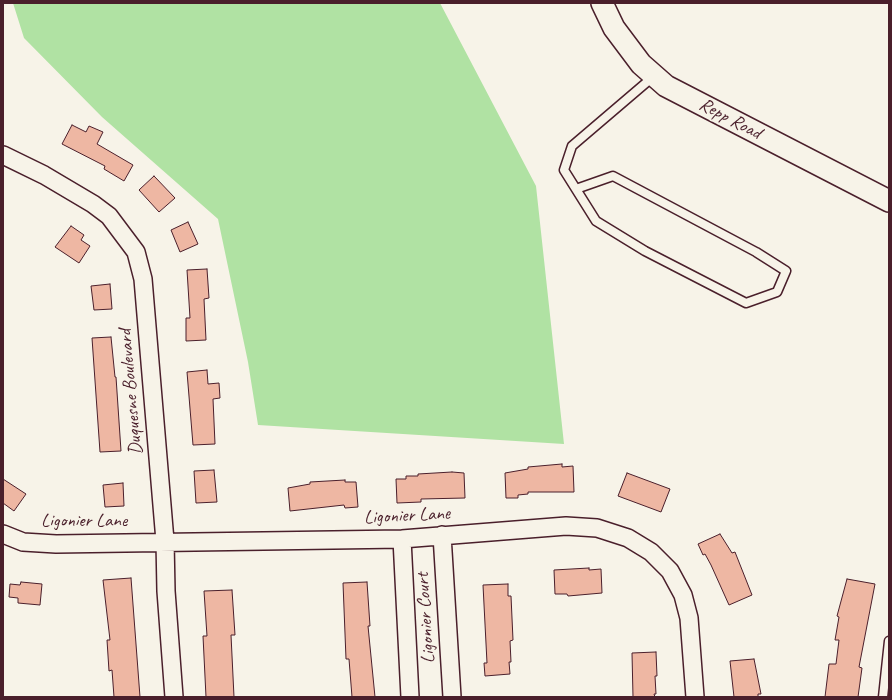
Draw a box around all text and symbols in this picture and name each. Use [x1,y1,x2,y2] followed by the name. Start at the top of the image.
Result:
[695,93,765,145] street label: Repp Road
[114,328,148,456] street label: Duquesne Boulevard
[363,502,451,530] street label: Ligonier Lane
[41,510,127,532] street label: Ligonier Lane
[411,572,441,664] street label: Ligonier Court

